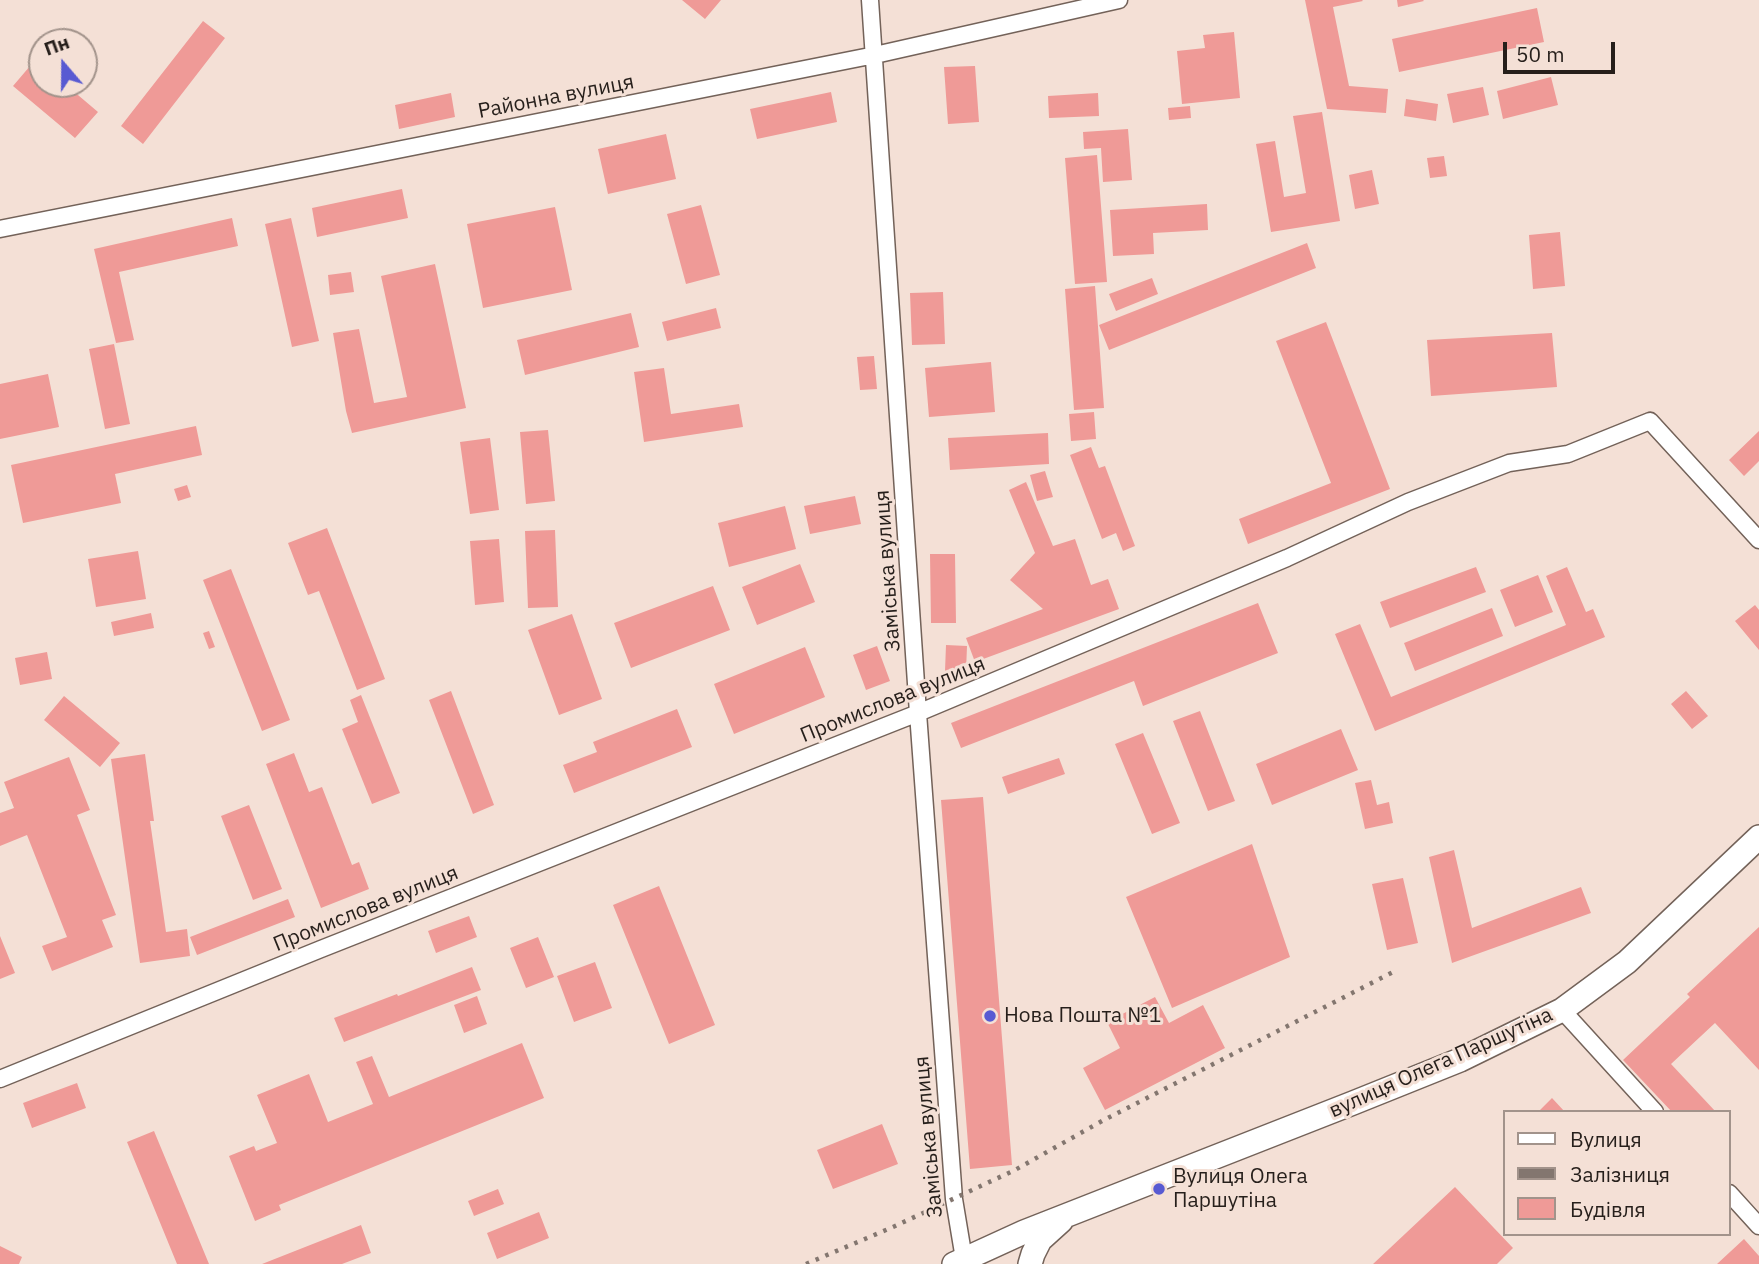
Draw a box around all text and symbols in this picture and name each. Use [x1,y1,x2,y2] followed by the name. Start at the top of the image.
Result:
[28,28,98,98] north arrow
[1507,28,1619,72] scale bar
[41,30,72,61] text: Пн
[1516,40,1565,68] text: 50 m
[476,70,636,124] street label: Районна вулиця
[870,489,906,653] street label: Заміська вулиця
[797,651,989,749] street label: Промислова вулиця
[270,860,462,958] street label: Промислова вулиця
[1325,1002,1557,1124] street label: вулиця Олега Паршутіна
[1004,1003,1161,1029] place label: Нова Пошта №1
[982,1008,998,1024] marker: Нова Пошта №1
[909,1055,949,1219] street label: Заміська вулиця
[1504,1110,1731,1236] legend
[1570,1125,1642,1153] text: Вулиця
[1570,1160,1670,1188] text: Залізниця
[1173,1164,1308,1214] place label: Вулиця Олега Паршутіна
[1151,1181,1167,1197] marker: Вулиця Олега Паршутіна
[1570,1195,1646,1223] text: Будівля

